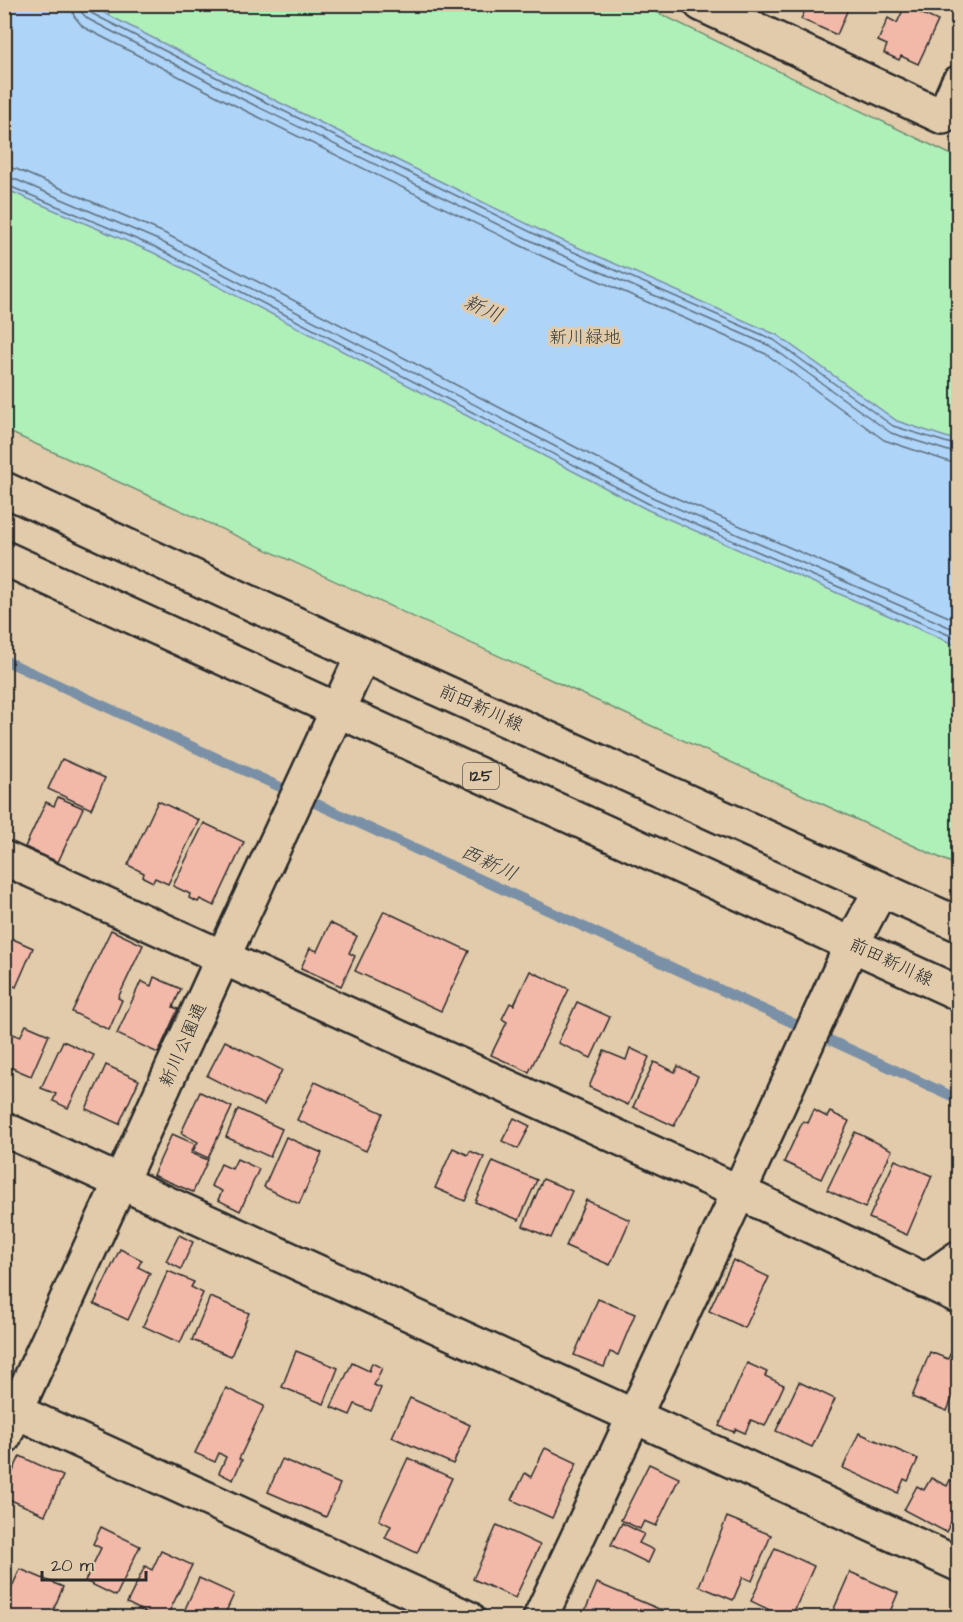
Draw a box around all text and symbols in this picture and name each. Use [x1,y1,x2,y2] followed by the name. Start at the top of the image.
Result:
[459,288,507,330] water label: 新川
[549,325,621,350] park label: 新川緑地
[435,678,527,738] street label: 前田新川線
[463,763,499,789] road number: 125
[456,838,522,888] water label: 西新川
[845,932,937,992] street label: 前田新川線
[153,999,213,1091] street label: 新川公園通
[42,1544,146,1582] scale bar
[51,1553,94,1578] text: 20 m

